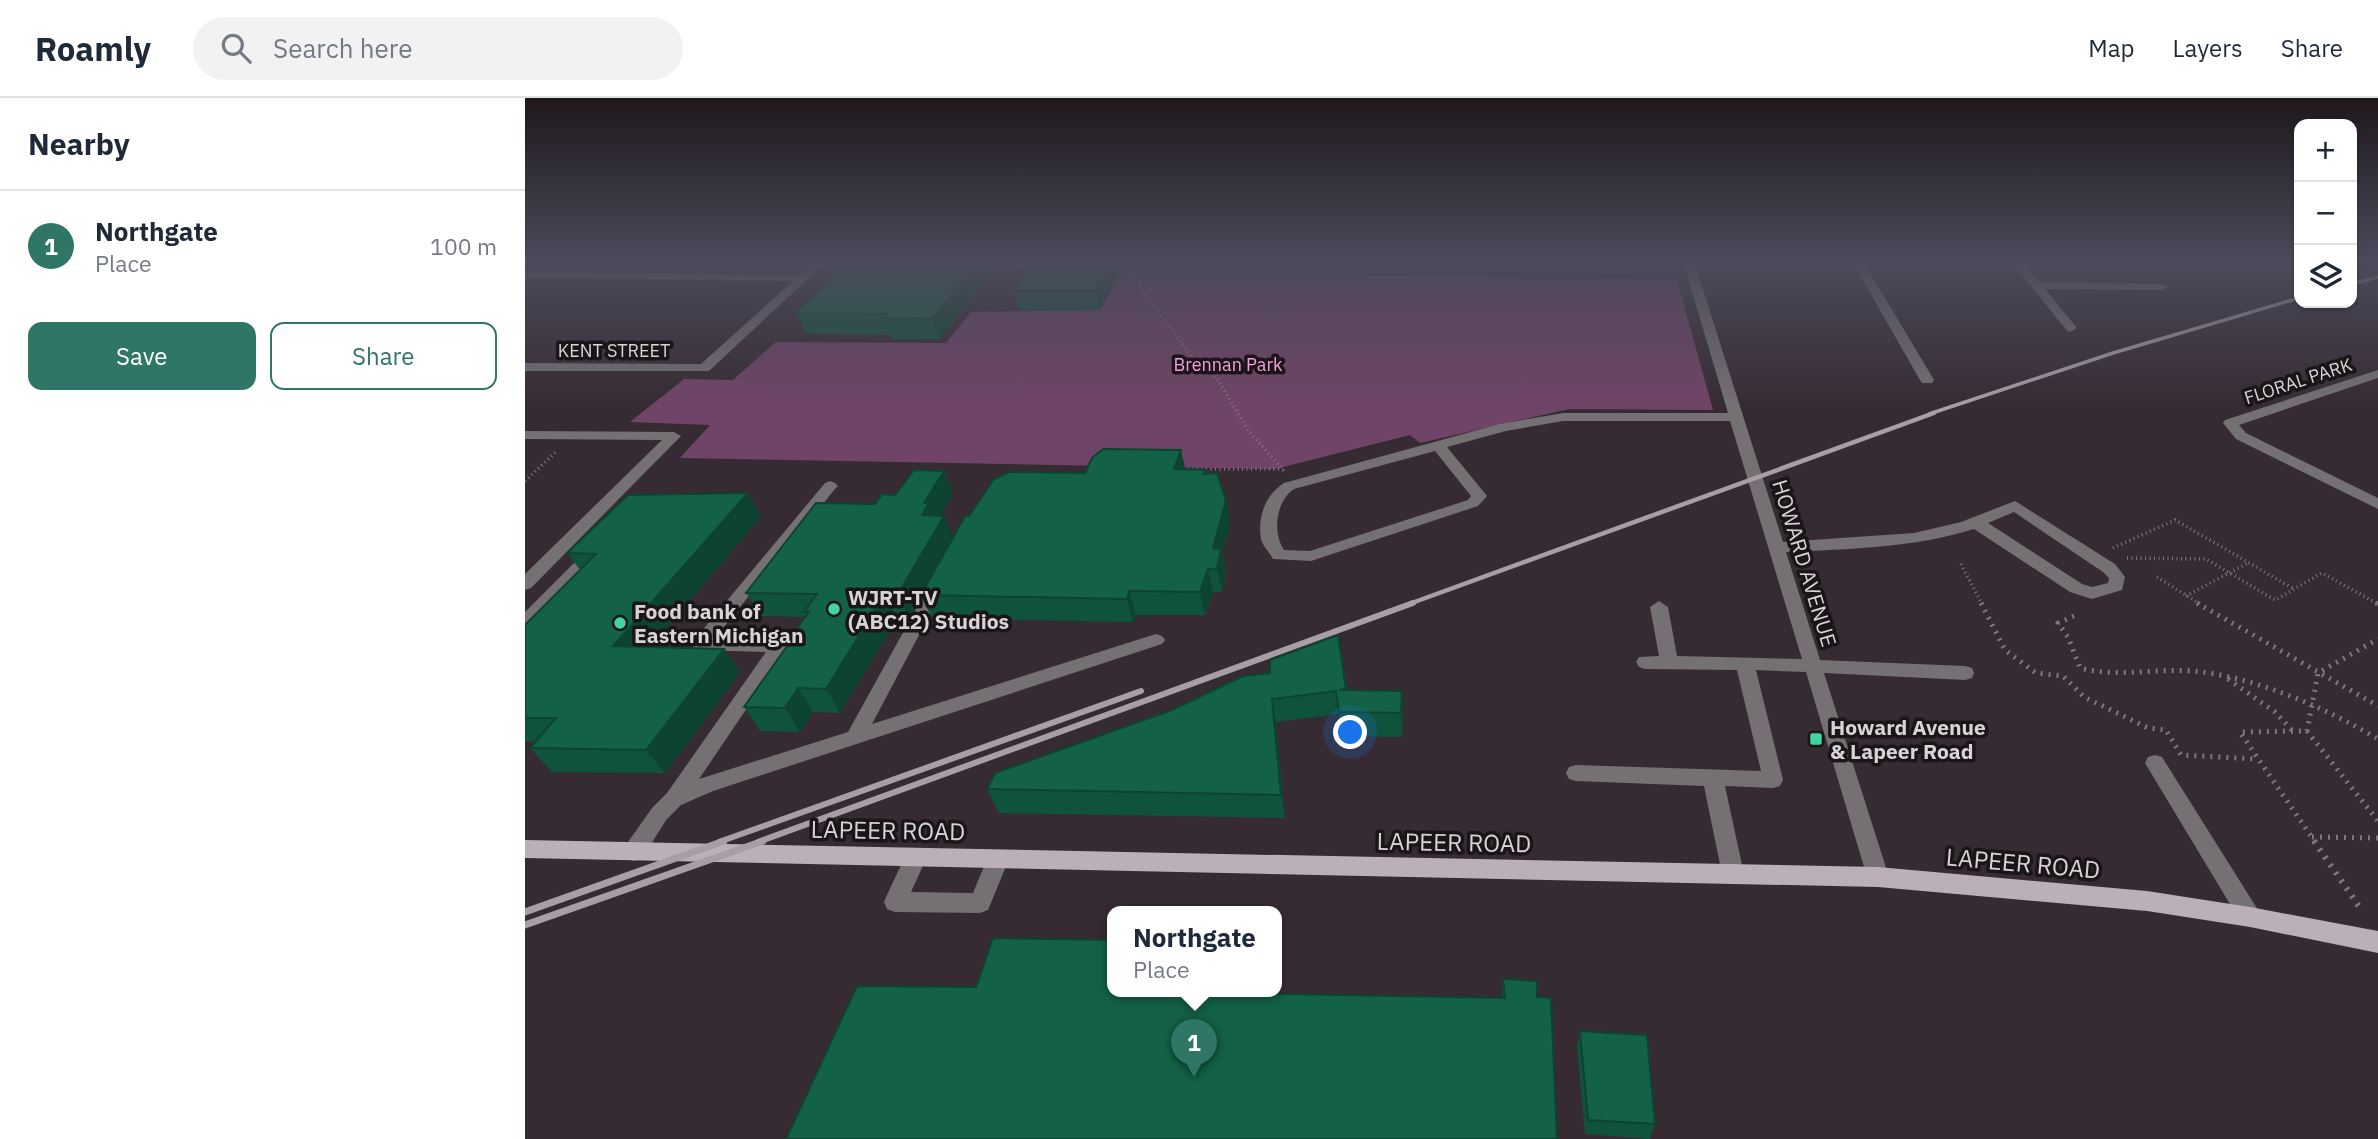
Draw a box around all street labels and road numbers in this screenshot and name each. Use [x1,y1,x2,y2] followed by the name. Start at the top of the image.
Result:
[558,339,670,362] street label: KENT STREET
[2241,353,2355,409] street label: FLORAL PARK
[1766,476,1844,650] street label: HOWARD AVENUE
[810,813,966,847] street label: LAPEER ROAD
[1376,825,1532,859] street label: LAPEER ROAD
[1945,840,2101,886] street label: LAPEER ROAD

